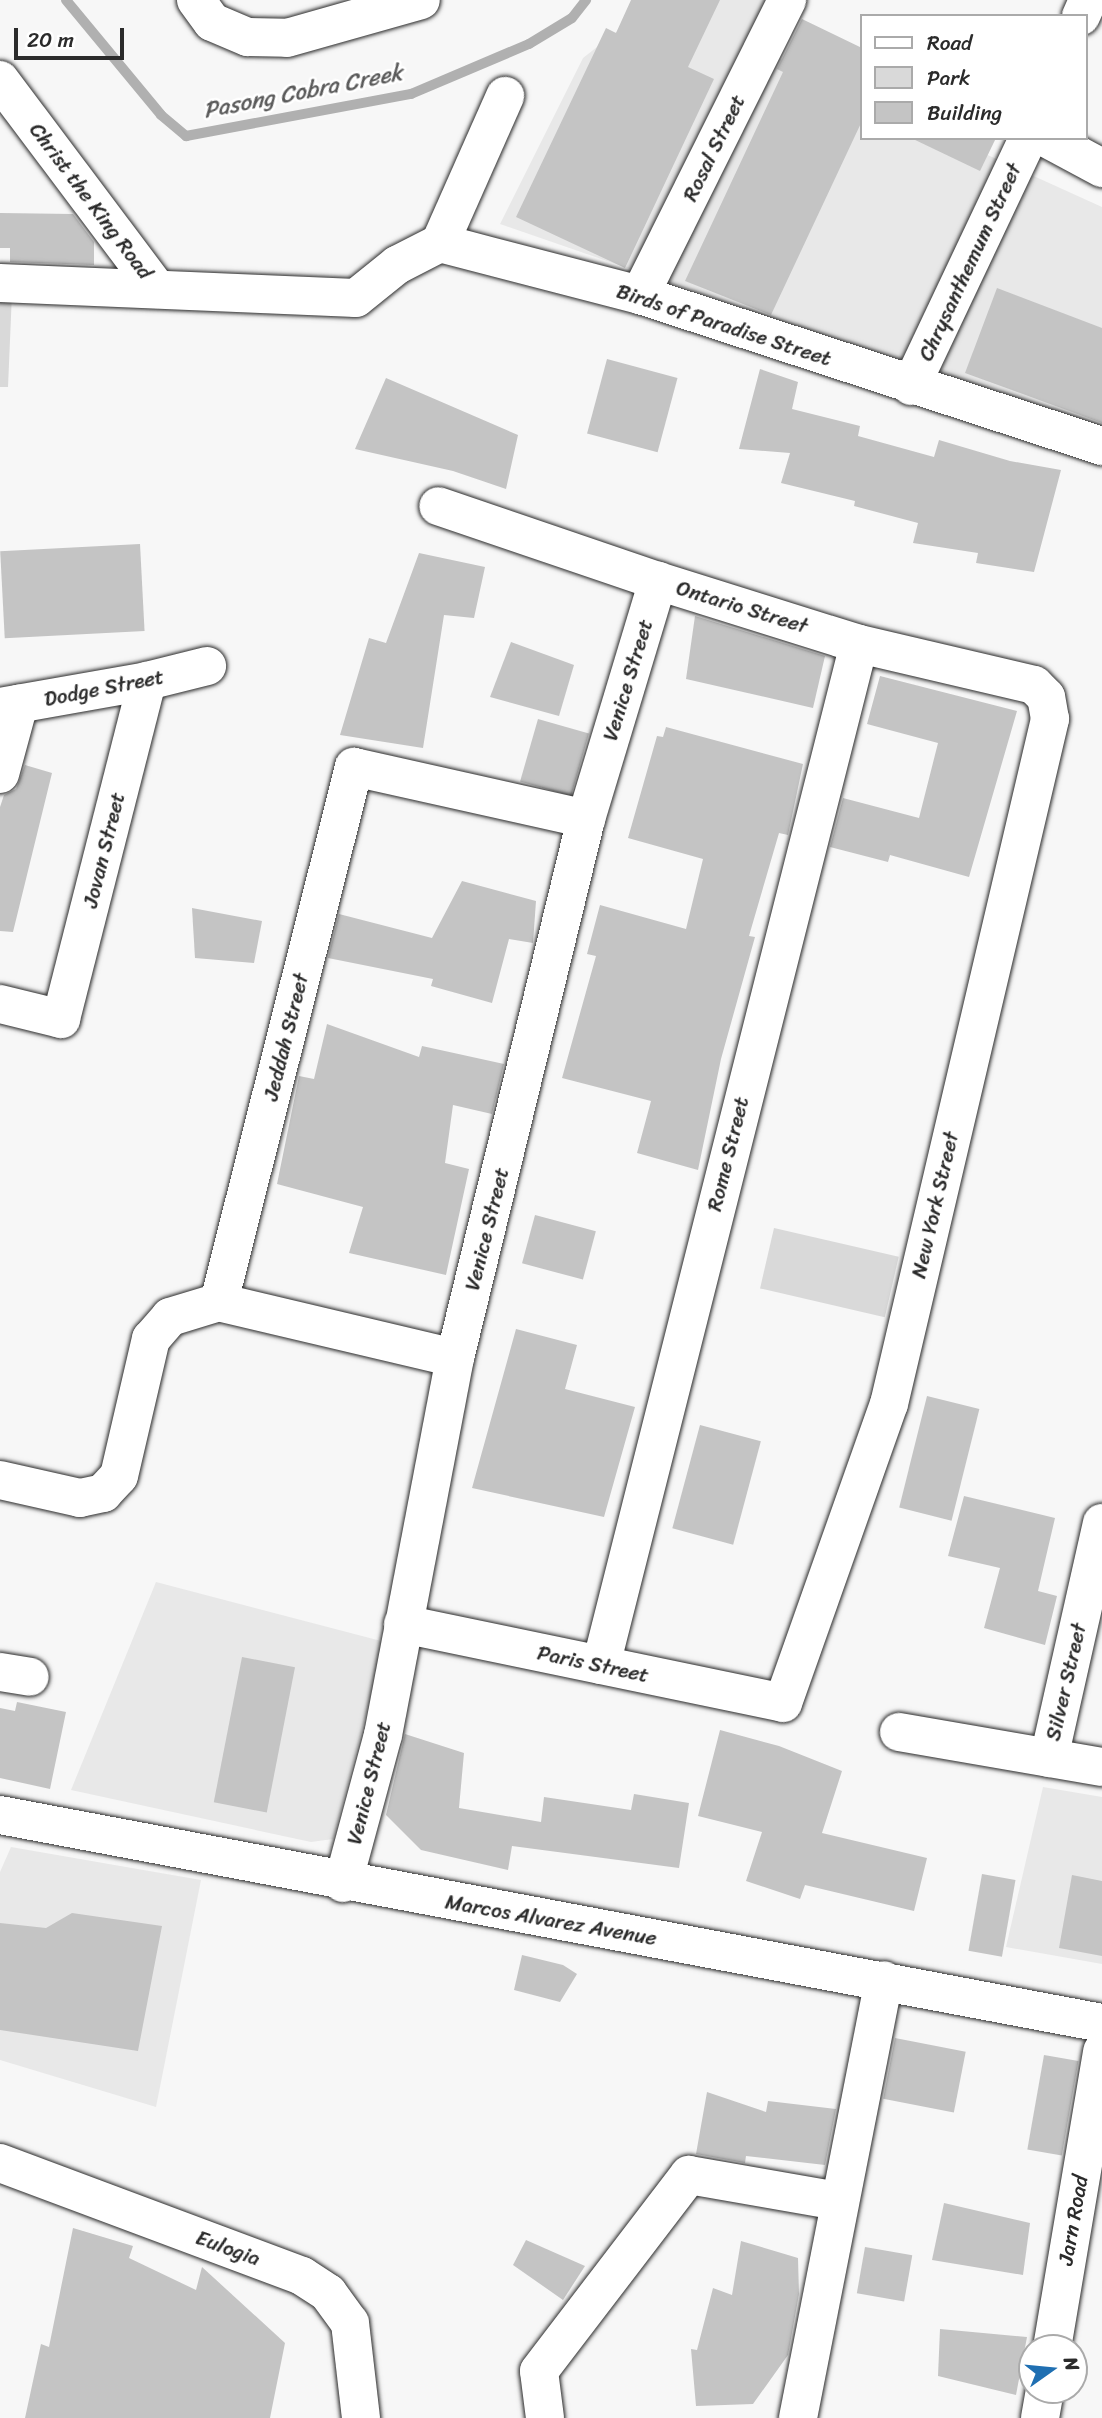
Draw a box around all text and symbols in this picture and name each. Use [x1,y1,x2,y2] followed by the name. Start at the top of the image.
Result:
[18,14,128,58] scale bar
[860,14,1088,140] legend
[27,21,74,59] text: 20 m
[927,24,972,62] text: Road
[201,59,405,125] water label: Pasong Cobra Creek
[927,59,970,97] text: Park
[677,90,751,206] street label: Rosal Street
[927,94,1002,132] text: Building
[24,118,158,284] street label: Christ the King Road
[913,159,1027,365] street label: Chrysanthemum Street
[614,278,834,372] street label: Birds of Paradise Street
[673,575,811,639] street label: Ontario Street
[598,616,658,744] street label: Venice Street
[42,664,166,712] street label: Dodge Street
[77,789,131,911] street label: Jovan Street
[258,970,314,1104] street label: Jeddah Street
[702,1094,754,1214] street label: Rome Street
[906,1128,964,1282] street label: New York Street
[460,1165,514,1293] street label: Venice Street
[1040,1620,1092,1744] street label: Silver Street
[535,1640,651,1688] street label: Paris Street
[342,1719,396,1847] street label: Venice Street
[444,1889,658,1951] street label: Marcos Alvarez Avenue
[1053,2173,1093,2267] street label: Jarn Road
[192,2225,264,2271] street label: Eulogia
[1018,2334,1088,2404] north arrow
[1054,2353,1089,2375] text: N

